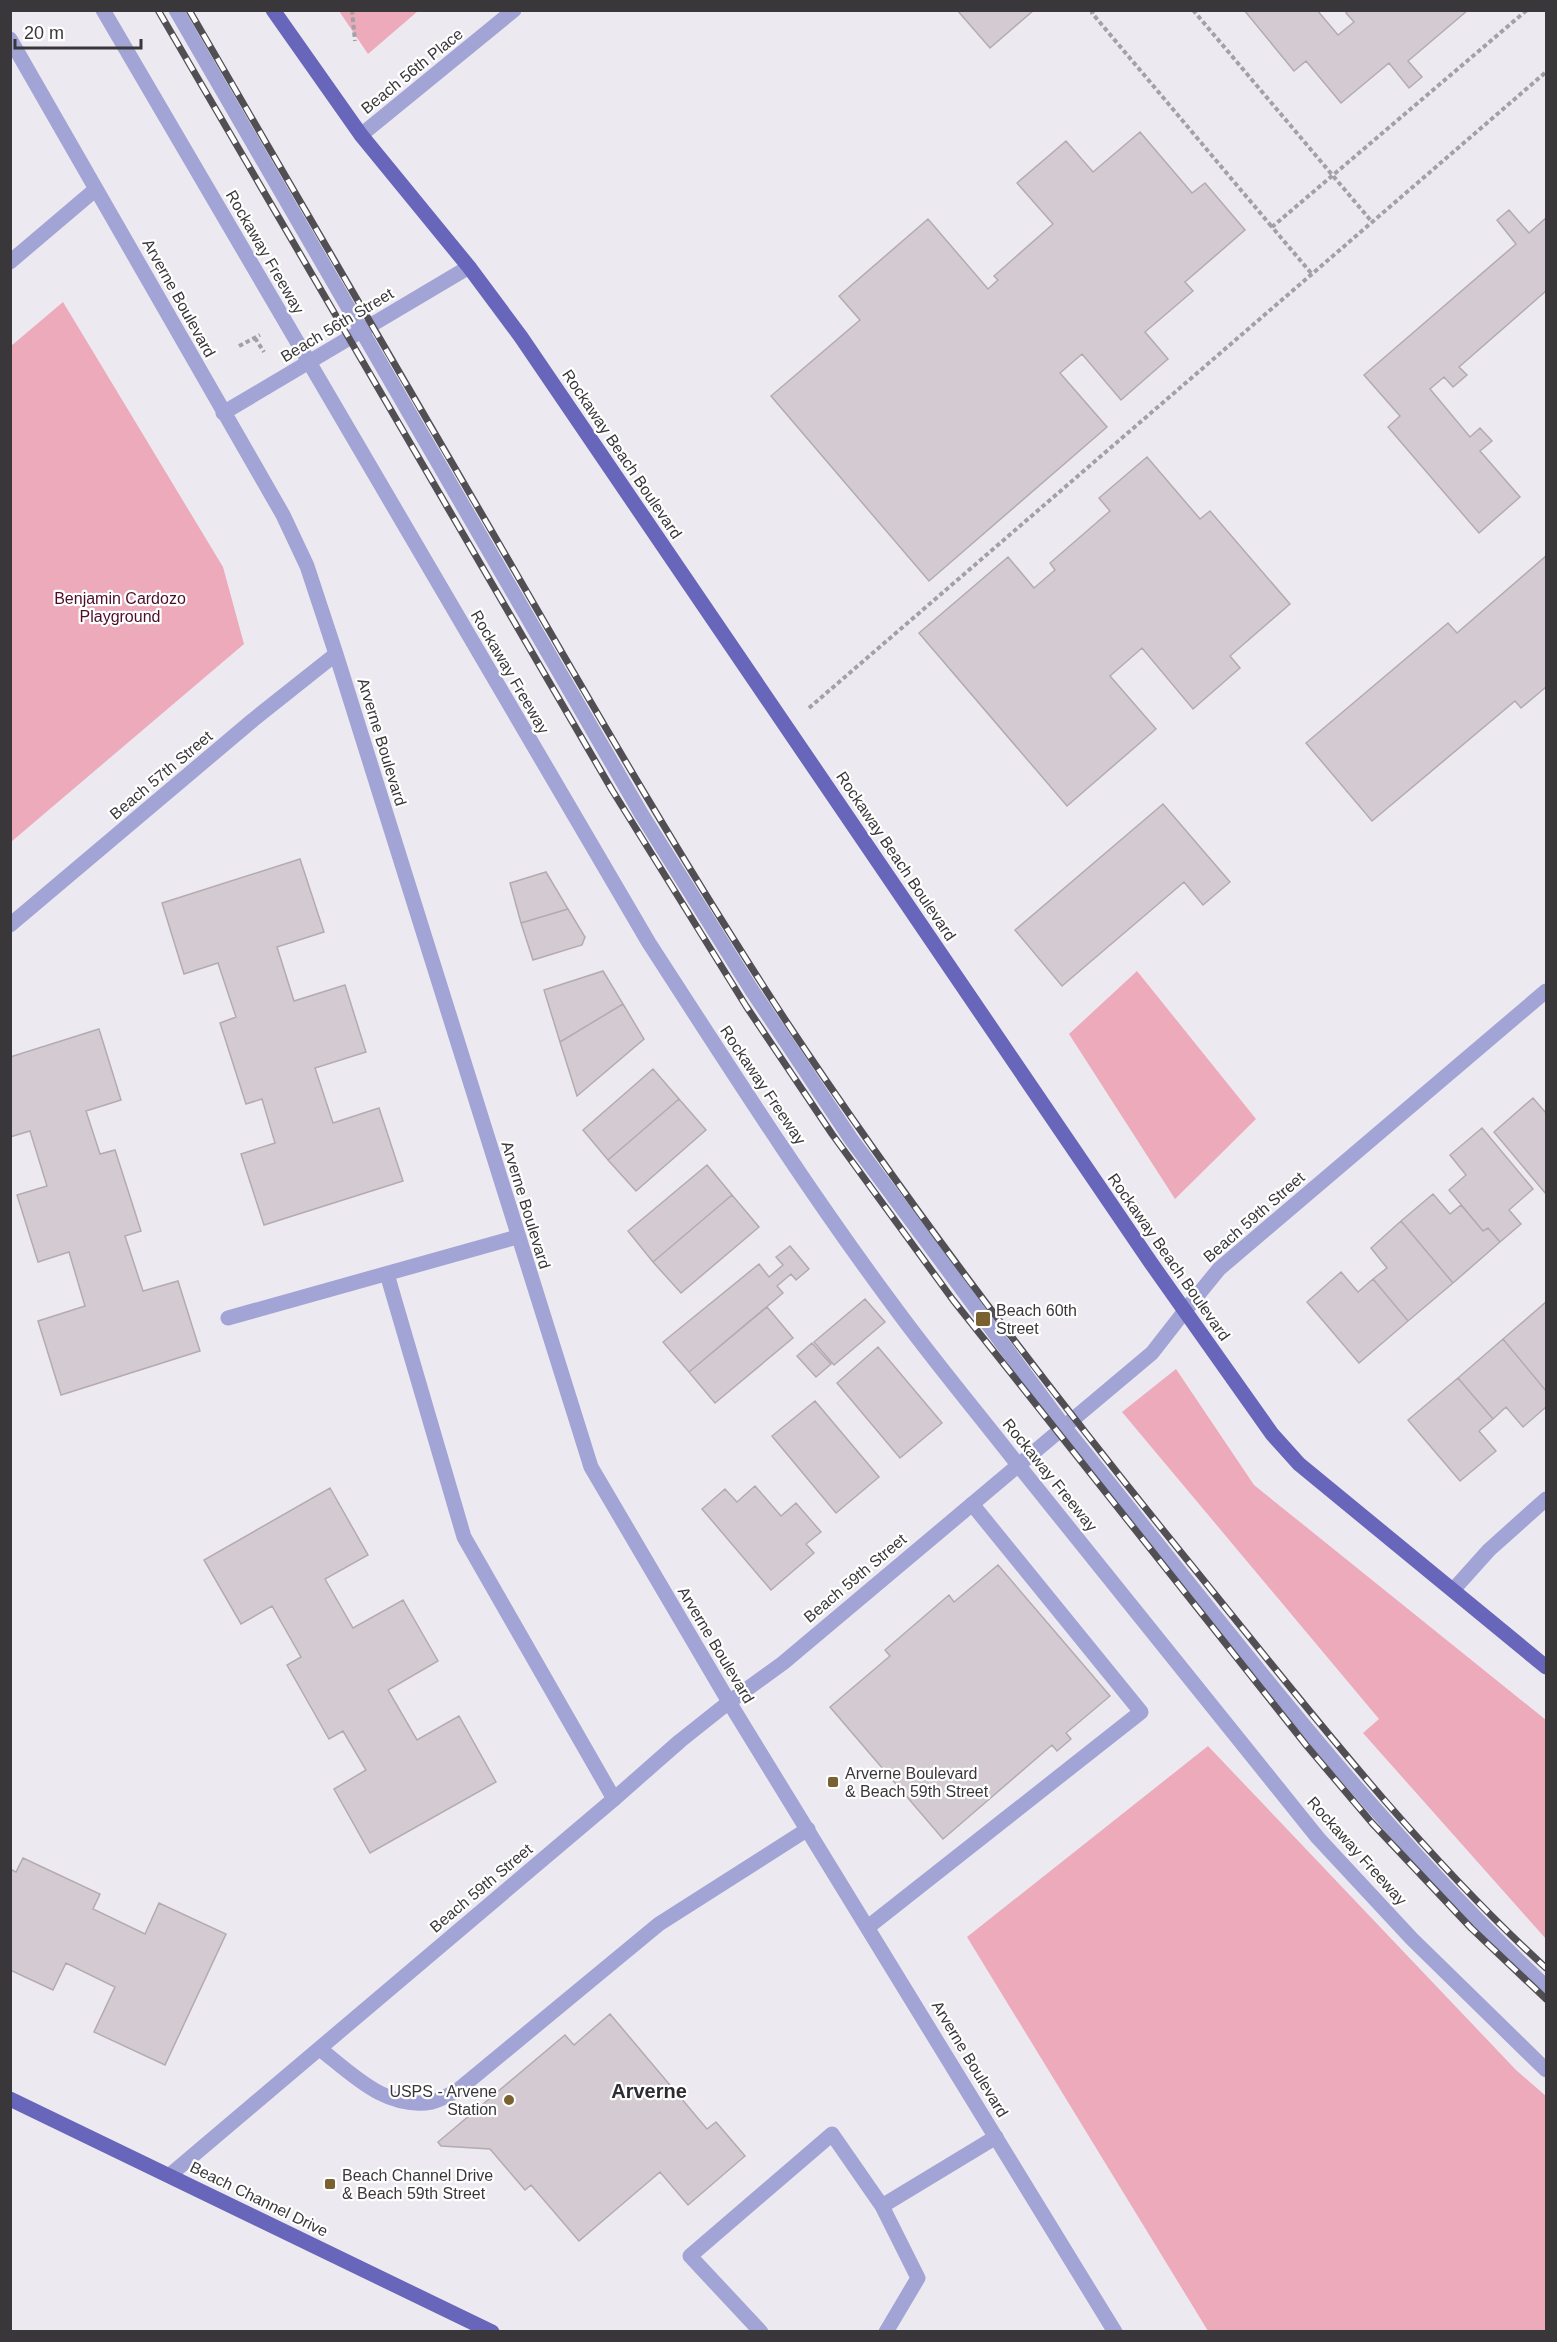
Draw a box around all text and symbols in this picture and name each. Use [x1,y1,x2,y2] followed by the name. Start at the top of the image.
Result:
[15,12,141,50] scale bar
[24,23,64,43] text: 20 m
[358,25,466,117] street label: Beach 56th Place
[223,187,307,317] street label: Rockaway Freeway
[139,236,219,360] street label: Arverne Boulevard
[278,284,397,365] street label: Beach 56th Street
[559,366,685,542] street label: Rockaway Beach Boulevard
[54,590,186,625] park label: Benjamin Cardozo Playground
[468,607,552,737] street label: Rockaway Freeway
[354,676,410,808] street label: Arverne Boulevard
[106,727,216,823] street label: Beach 57th Street
[833,768,959,944] street label: Rockaway Beach Boulevard
[717,1022,809,1148] street label: Rockaway Freeway
[498,1139,554,1271] street label: Arverne Boulevard
[1200,1168,1308,1265] street label: Beach 59th Street
[1105,1170,1233,1344] street label: Rockaway Beach Boulevard
[996,1302,1077,1337] place label: Beach 60th Street
[974,1310,992,1328] marker: Beach 60th Street
[999,1415,1101,1535] street label: Rockaway Freeway
[800,1530,910,1626] street label: Beach 59th Street
[675,1584,757,1706] street label: Arverne Boulevard
[845,1765,989,1800] place label: Arverne Boulevard & Beach 59th Street
[826,1775,840,1789] marker: Arverne Boulevard & Beach 59th Street
[1304,1793,1410,1909] street label: Rockaway Freeway
[426,1840,536,1936] street label: Beach 59th Street
[929,1998,1011,2120] street label: Arverne Boulevard
[611,2080,687,2102] district label: Arverne
[389,2083,497,2118] place label: USPS - Arvene Station
[502,2093,516,2107] marker: USPS - Arvene Station
[187,2158,331,2240] street label: Beach Channel Drive
[342,2167,493,2202] place label: Beach Channel Drive & Beach 59th Street
[323,2177,337,2191] marker: Beach Channel Drive & Beach 59th Street

